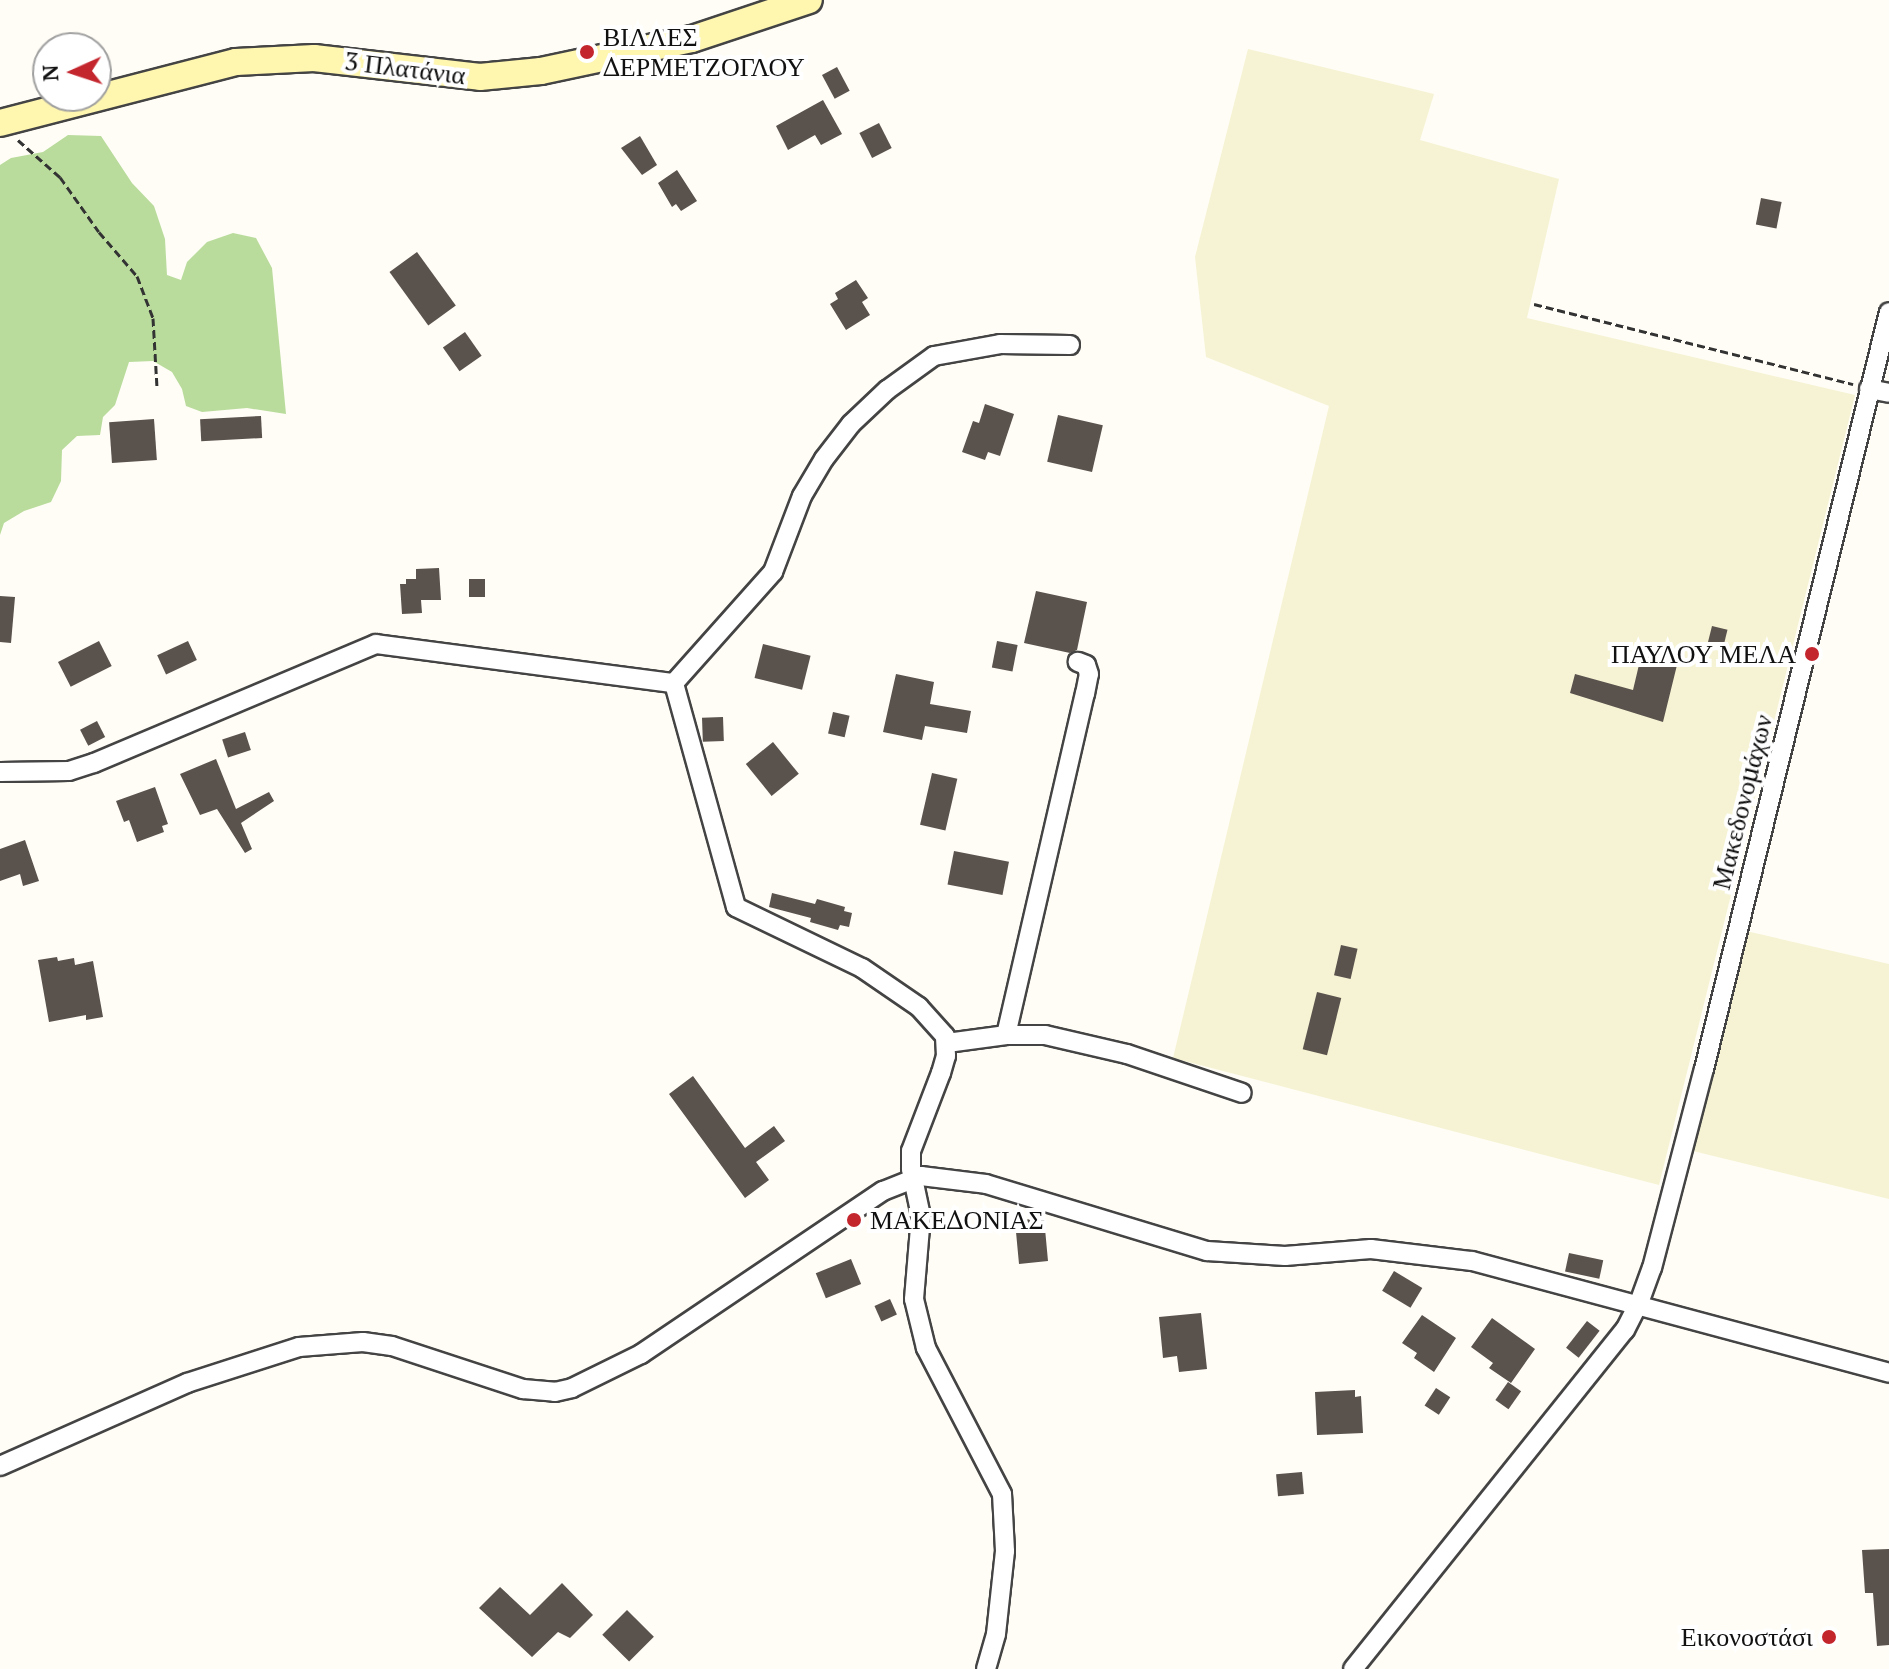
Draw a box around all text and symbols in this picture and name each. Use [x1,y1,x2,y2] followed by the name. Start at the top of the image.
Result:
[603,21,805,82] place label: ΒΙΛΛΕΣ ΔΕΡΜΕΤΖΟΓΛΟΥ
[32,32,112,112] north arrow
[578,43,596,61] marker: ΒΙΛΛΕΣ ΔΕΡΜΕΤΖΟΓΛΟΥ
[343,45,467,91] street label: 3 Πλατάνια
[35,64,64,82] text: N
[1611,638,1796,670] place label: ΠΑΥΛΟΥ ΜΕΛΑ
[1803,645,1821,663] marker: ΠΑΥΛΟΥ ΜΕΛΑ
[1705,711,1779,893] street label: Μακεδονομάχων
[870,1204,1044,1236] place label: ΜΑΚΕΔΟΝΙΑΣ
[845,1211,863,1229] marker: ΜΑΚΕΔΟΝΙΑΣ
[1681,1621,1813,1653] place label: Εικονοστάσι
[1820,1628,1838,1646] marker: Εικονοστάσι

